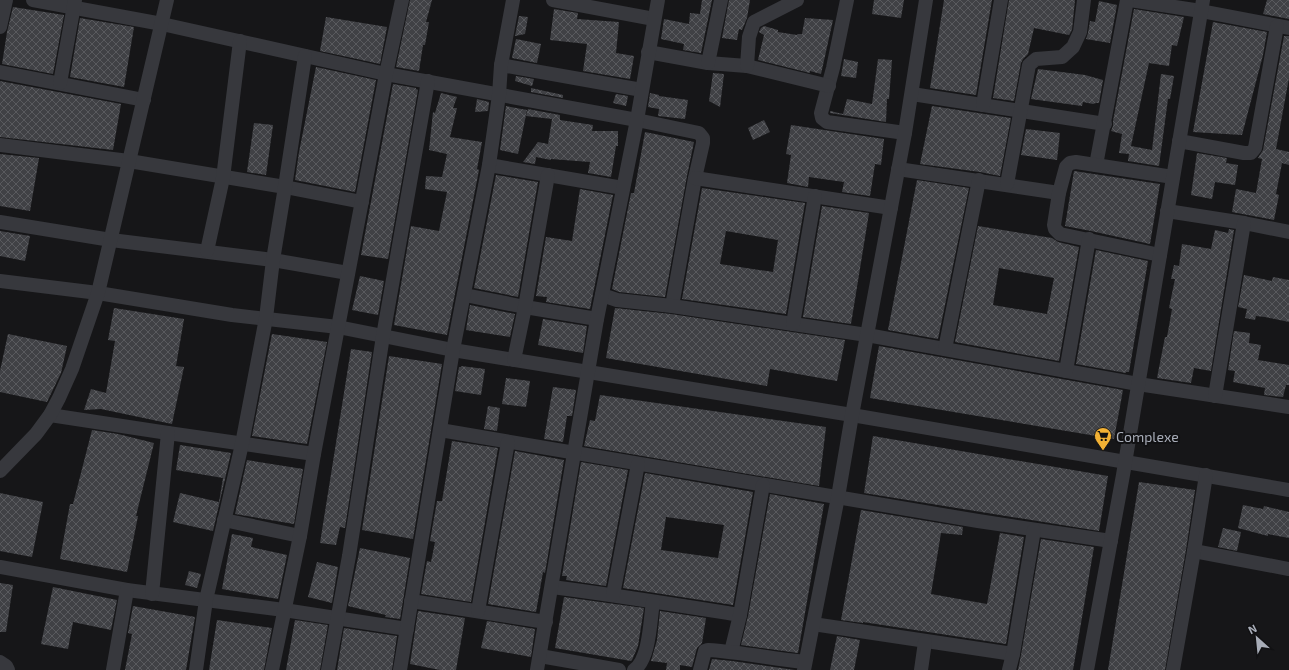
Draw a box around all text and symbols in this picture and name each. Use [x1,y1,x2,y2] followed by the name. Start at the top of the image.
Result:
[1093,426,1113,451] supermarket icon: Complexe
[1116,428,1179,445] place label: Complexe
[1237,618,1277,658] north arrow
[1246,621,1259,636] text: N

